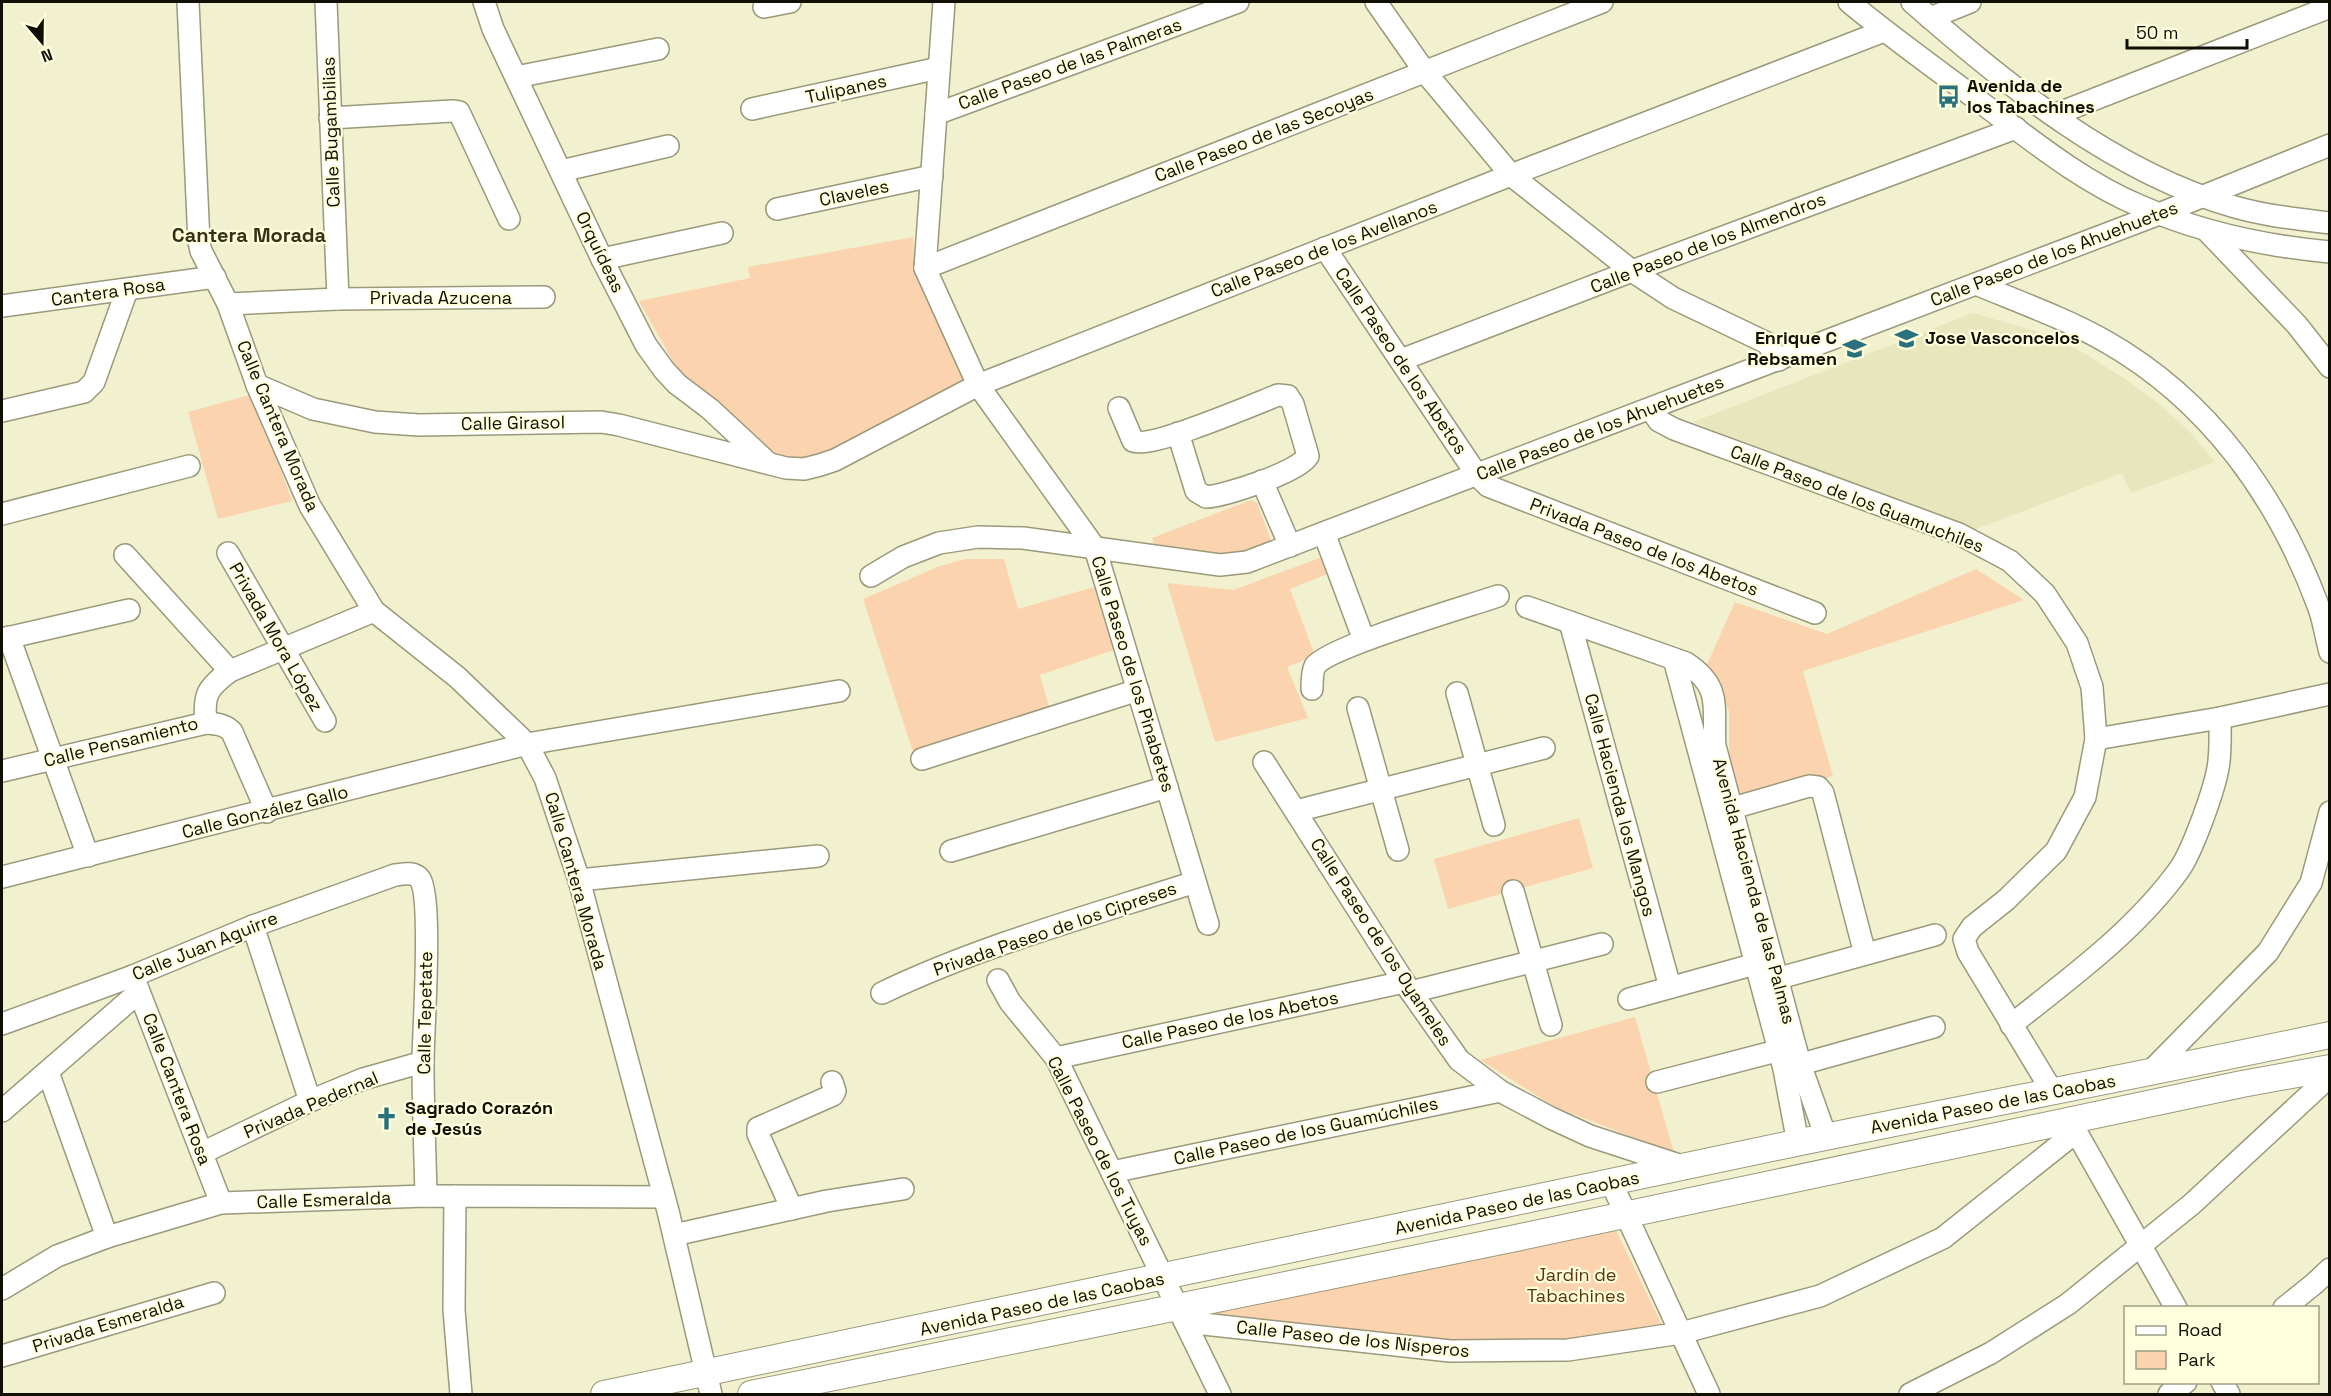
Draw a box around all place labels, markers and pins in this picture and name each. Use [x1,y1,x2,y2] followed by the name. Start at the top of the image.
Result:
[1967,74,2095,118] place label: Avenida de los Tabachines
[1936,83,1962,109] bus stop icon: Avenida de los Tabachines
[1894,325,1920,351] school or university icon: Jose Vasconcelos
[1747,326,1837,370] place label: Enrique C Rebsamen
[1925,326,2080,349] place label: Jose Vasconcelos
[1842,335,1868,361] school or university icon: Enrique C Rebsamen
[405,1096,553,1140] place label: Sagrado Corazón de Jesús
[374,1105,400,1131] church icon: Sagrado Corazón de Jesús

